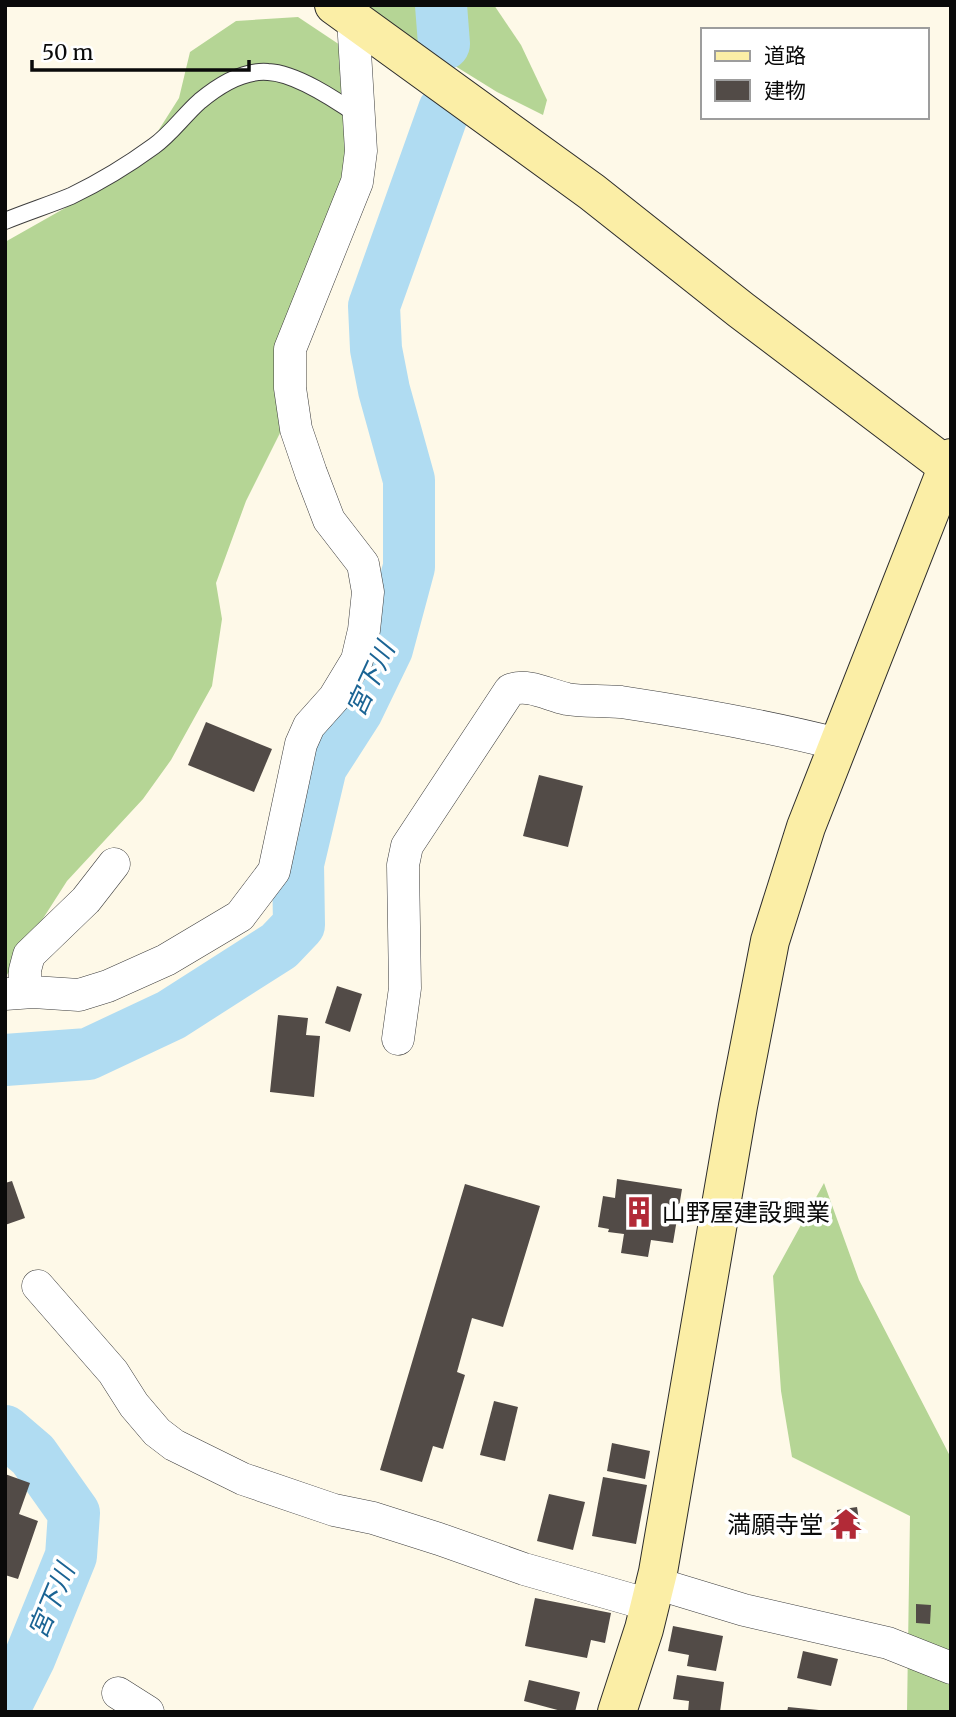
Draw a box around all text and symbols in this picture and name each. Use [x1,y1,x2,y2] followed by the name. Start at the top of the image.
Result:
[32,28,248,72] scale bar
[701,28,928,119] legend
[42,39,93,66] text: 50 m
[764,42,806,69] text: 道路
[764,77,806,104] text: 建物
[339,634,403,721] water label: 宮下川
[622,1195,656,1229] building icon: 山野屋建設興業
[662,1197,830,1228] place label: 山野屋建設興業
[829,1507,863,1541] temple icon: 満願寺堂
[727,1509,823,1540] place label: 満願寺堂
[21,1556,83,1643] water label: 宮下川

